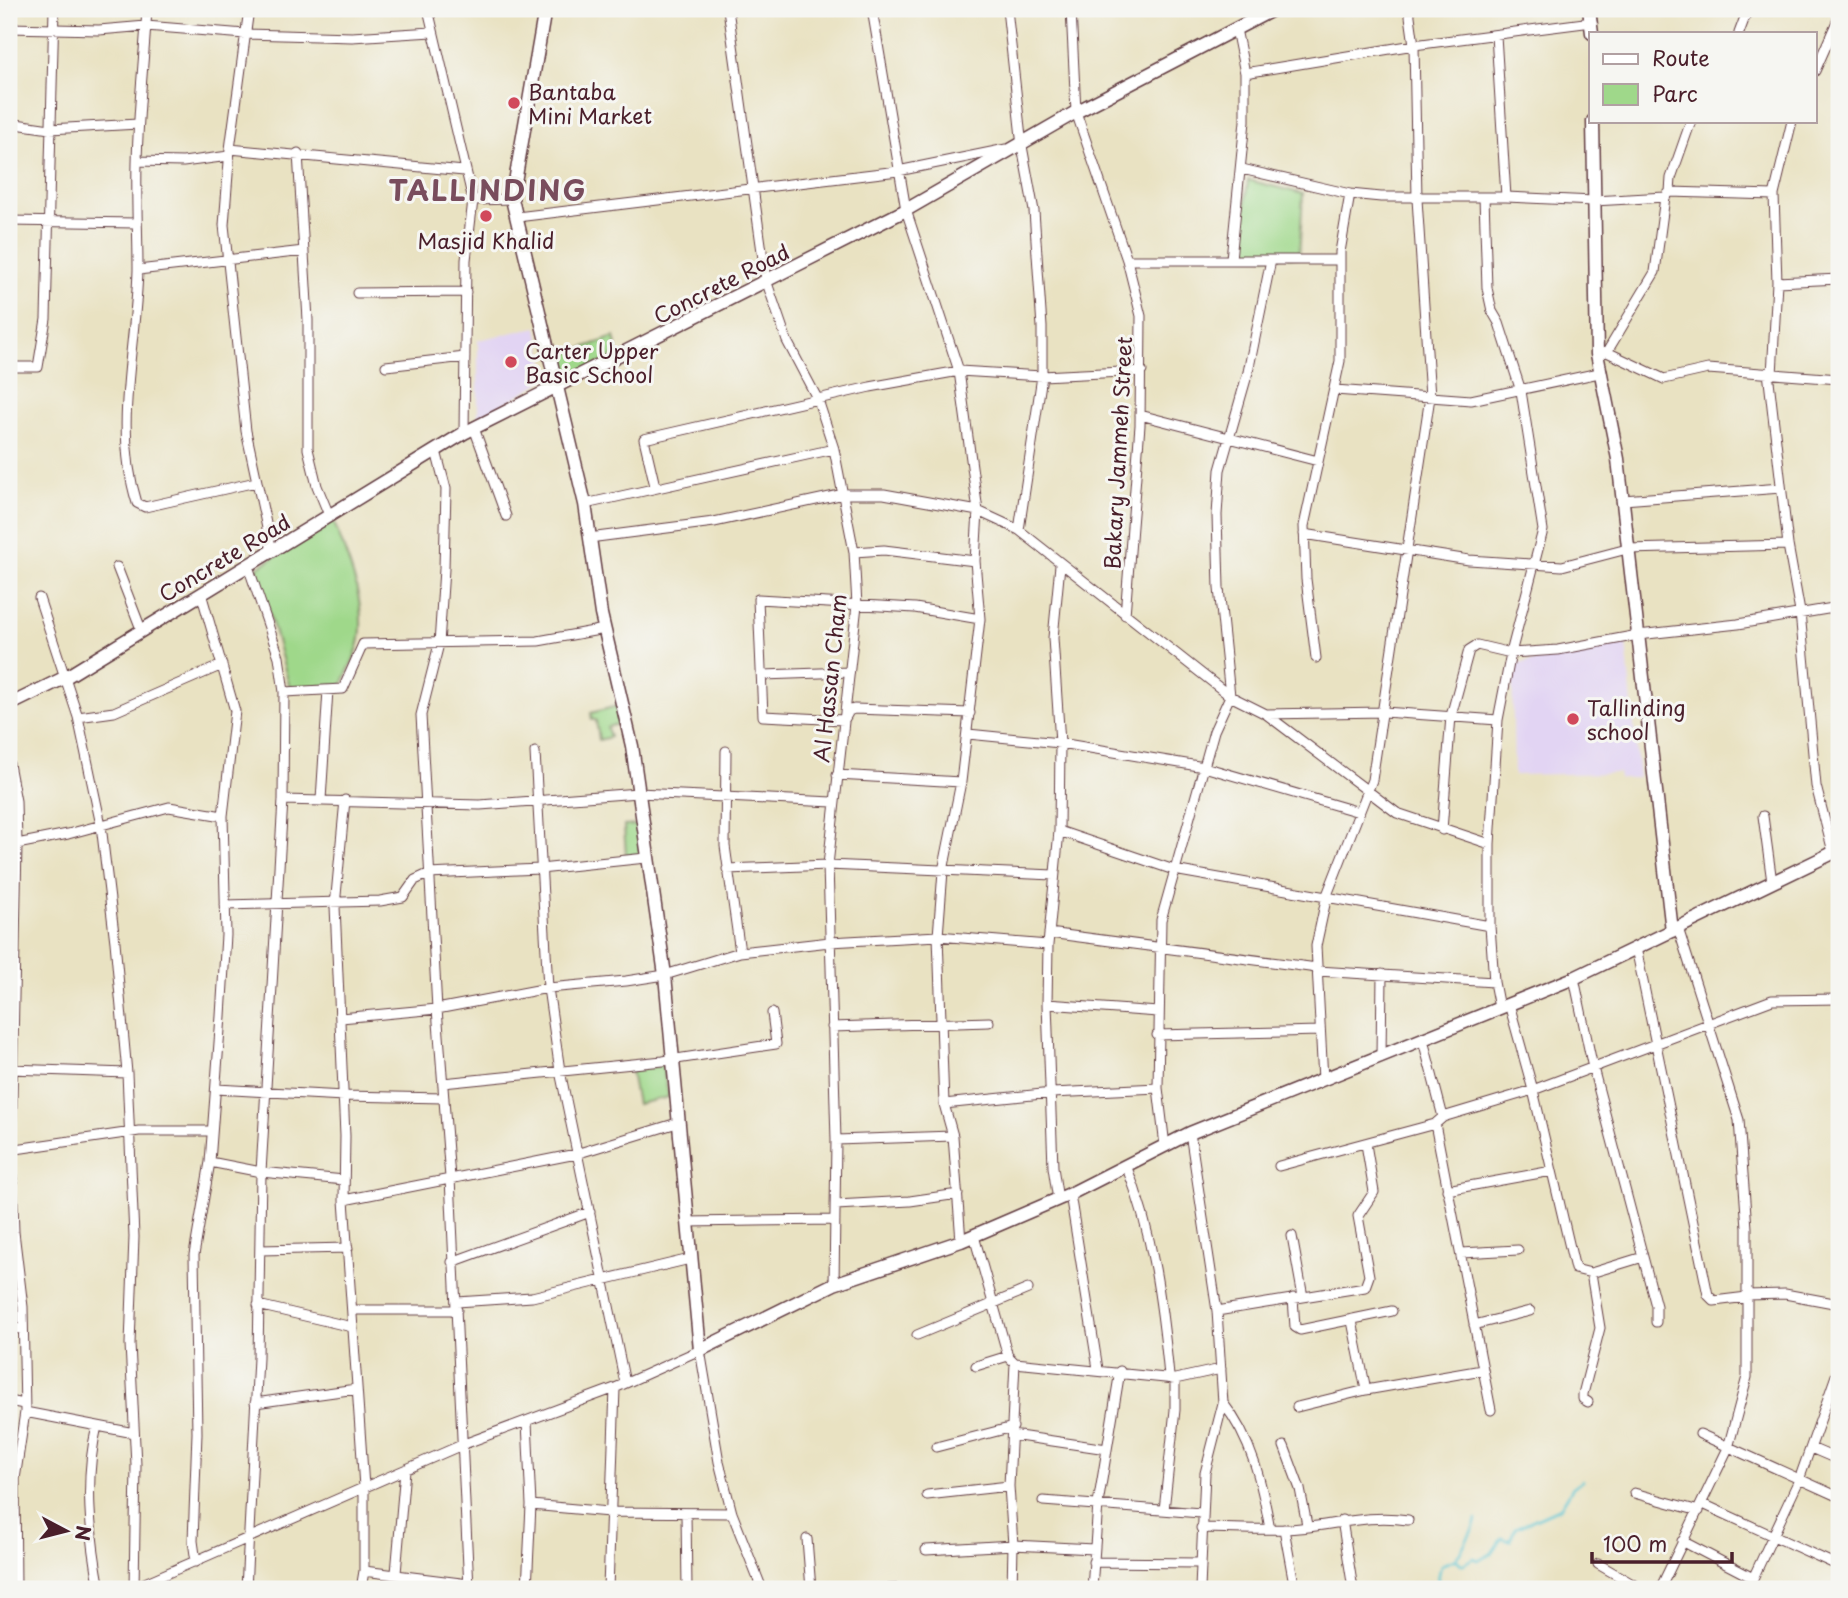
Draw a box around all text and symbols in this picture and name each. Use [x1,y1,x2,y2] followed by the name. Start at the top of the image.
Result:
[1589,32,1816,122] legend
[1652,41,1710,73] text: Route
[528,75,652,131] place label: Bantaba Mini Market
[1652,77,1698,109] text: Parc
[506,95,522,111] marker: Bantaba Mini Market
[388,168,588,211] district label: TALLINDING
[478,208,494,224] marker: Masjid Khalid
[417,224,555,256] place label: Masjid Khalid
[647,235,795,331] street label: Concrete Road
[525,334,659,390] place label: Carter Upper Basic School
[1095,335,1139,570] street label: Bakary Jammeh Street
[503,354,519,370] marker: Carter Upper Basic School
[152,505,296,609] street label: Concrete Road
[804,592,854,764] street label: Al Hassan Cham
[1587,691,1686,747] place label: Tallinding school
[1565,711,1581,727] marker: Tallinding school
[32,1496,102,1566] north arrow
[1592,1521,1732,1565] scale bar
[69,1524,99,1542] text: N
[1603,1527,1667,1559] text: 100 m

